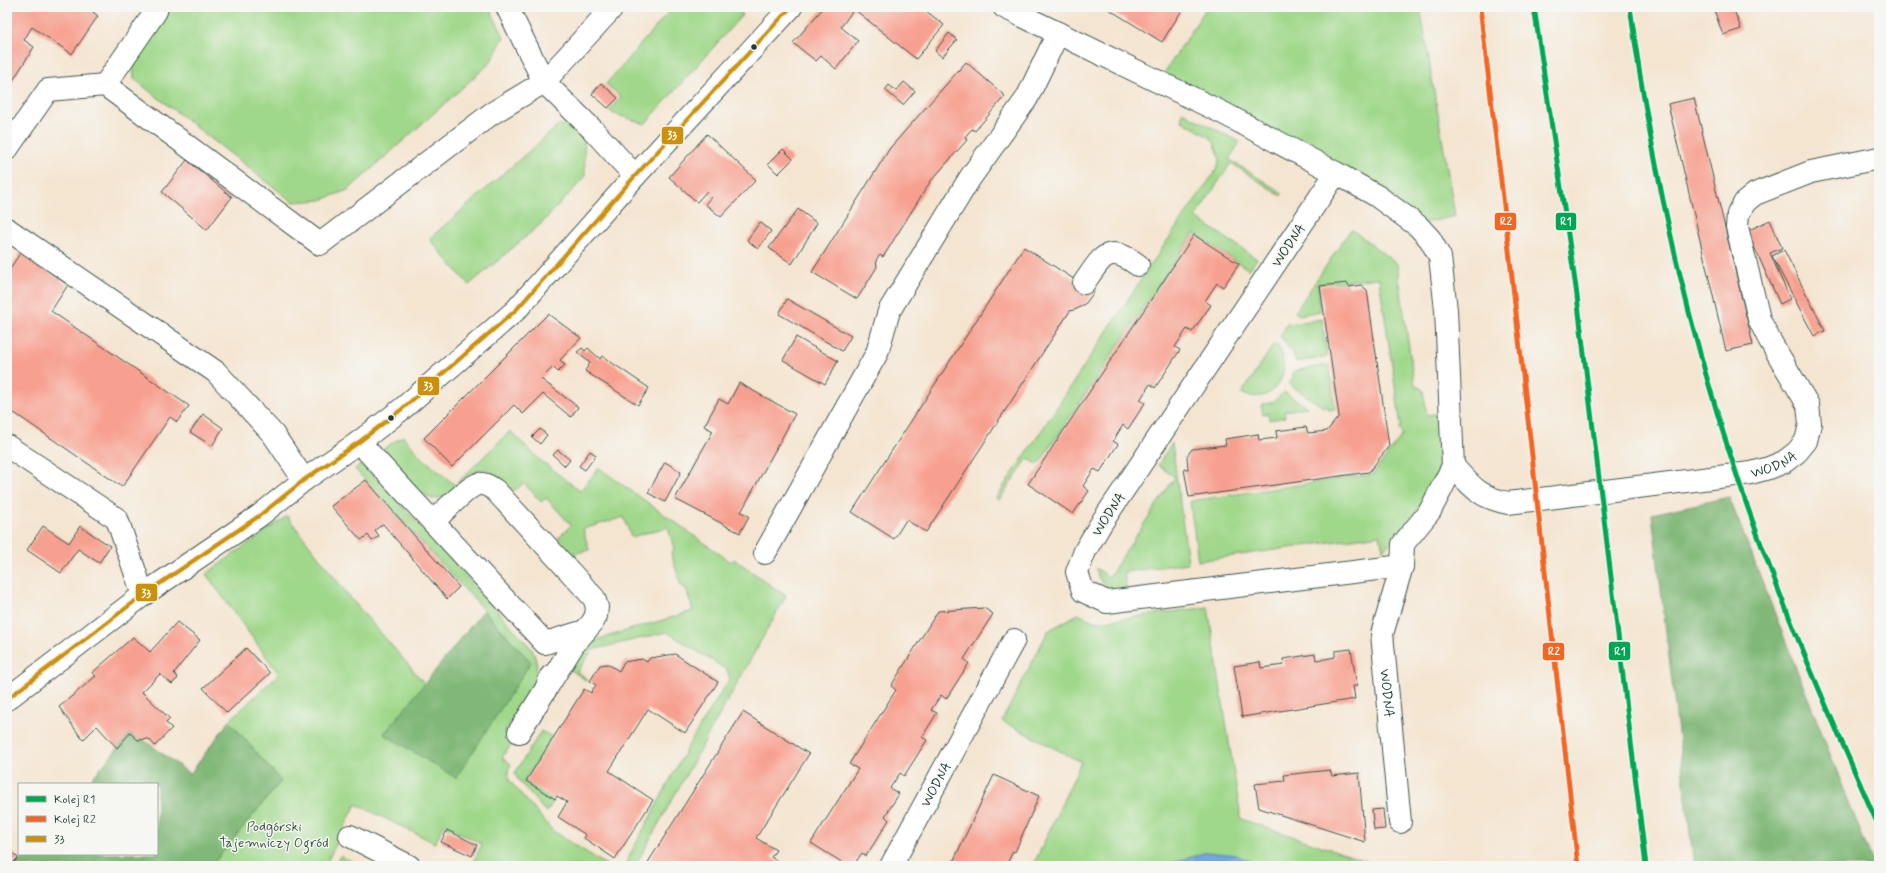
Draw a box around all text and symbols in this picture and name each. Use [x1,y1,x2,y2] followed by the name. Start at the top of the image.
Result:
[749,42,759,52] unlabelled marker
[661,126,684,145] line badge: 33
[667,129,677,143] text: 33
[1494,212,1517,231] line badge: R2
[1555,212,1577,231] line badge: R1
[1500,215,1513,229] text: R2
[1560,215,1572,229] text: R1
[1268,220,1310,271] street label: WODNA
[417,376,440,396] line badge: 33
[423,380,433,394] text: 33
[386,413,396,423] unlabelled marker
[1749,447,1801,483] street label: WODNA
[1088,489,1130,540] street label: WODNA
[135,583,158,602] line badge: 33
[141,587,151,601] text: 33
[1608,641,1631,661] line badge: R1
[1542,642,1565,661] line badge: R2
[1548,645,1561,659] text: R2
[1614,645,1626,659] text: R1
[1375,668,1398,718] street label: WODNA
[917,759,956,811] street label: WODNA
[18,783,158,855] legend
[54,792,95,808] text: Kolej R1
[54,812,96,828] text: Kolej R2
[219,818,329,854] park label: Podgórski Tajemniczy Ogród
[54,832,65,848] text: 33

